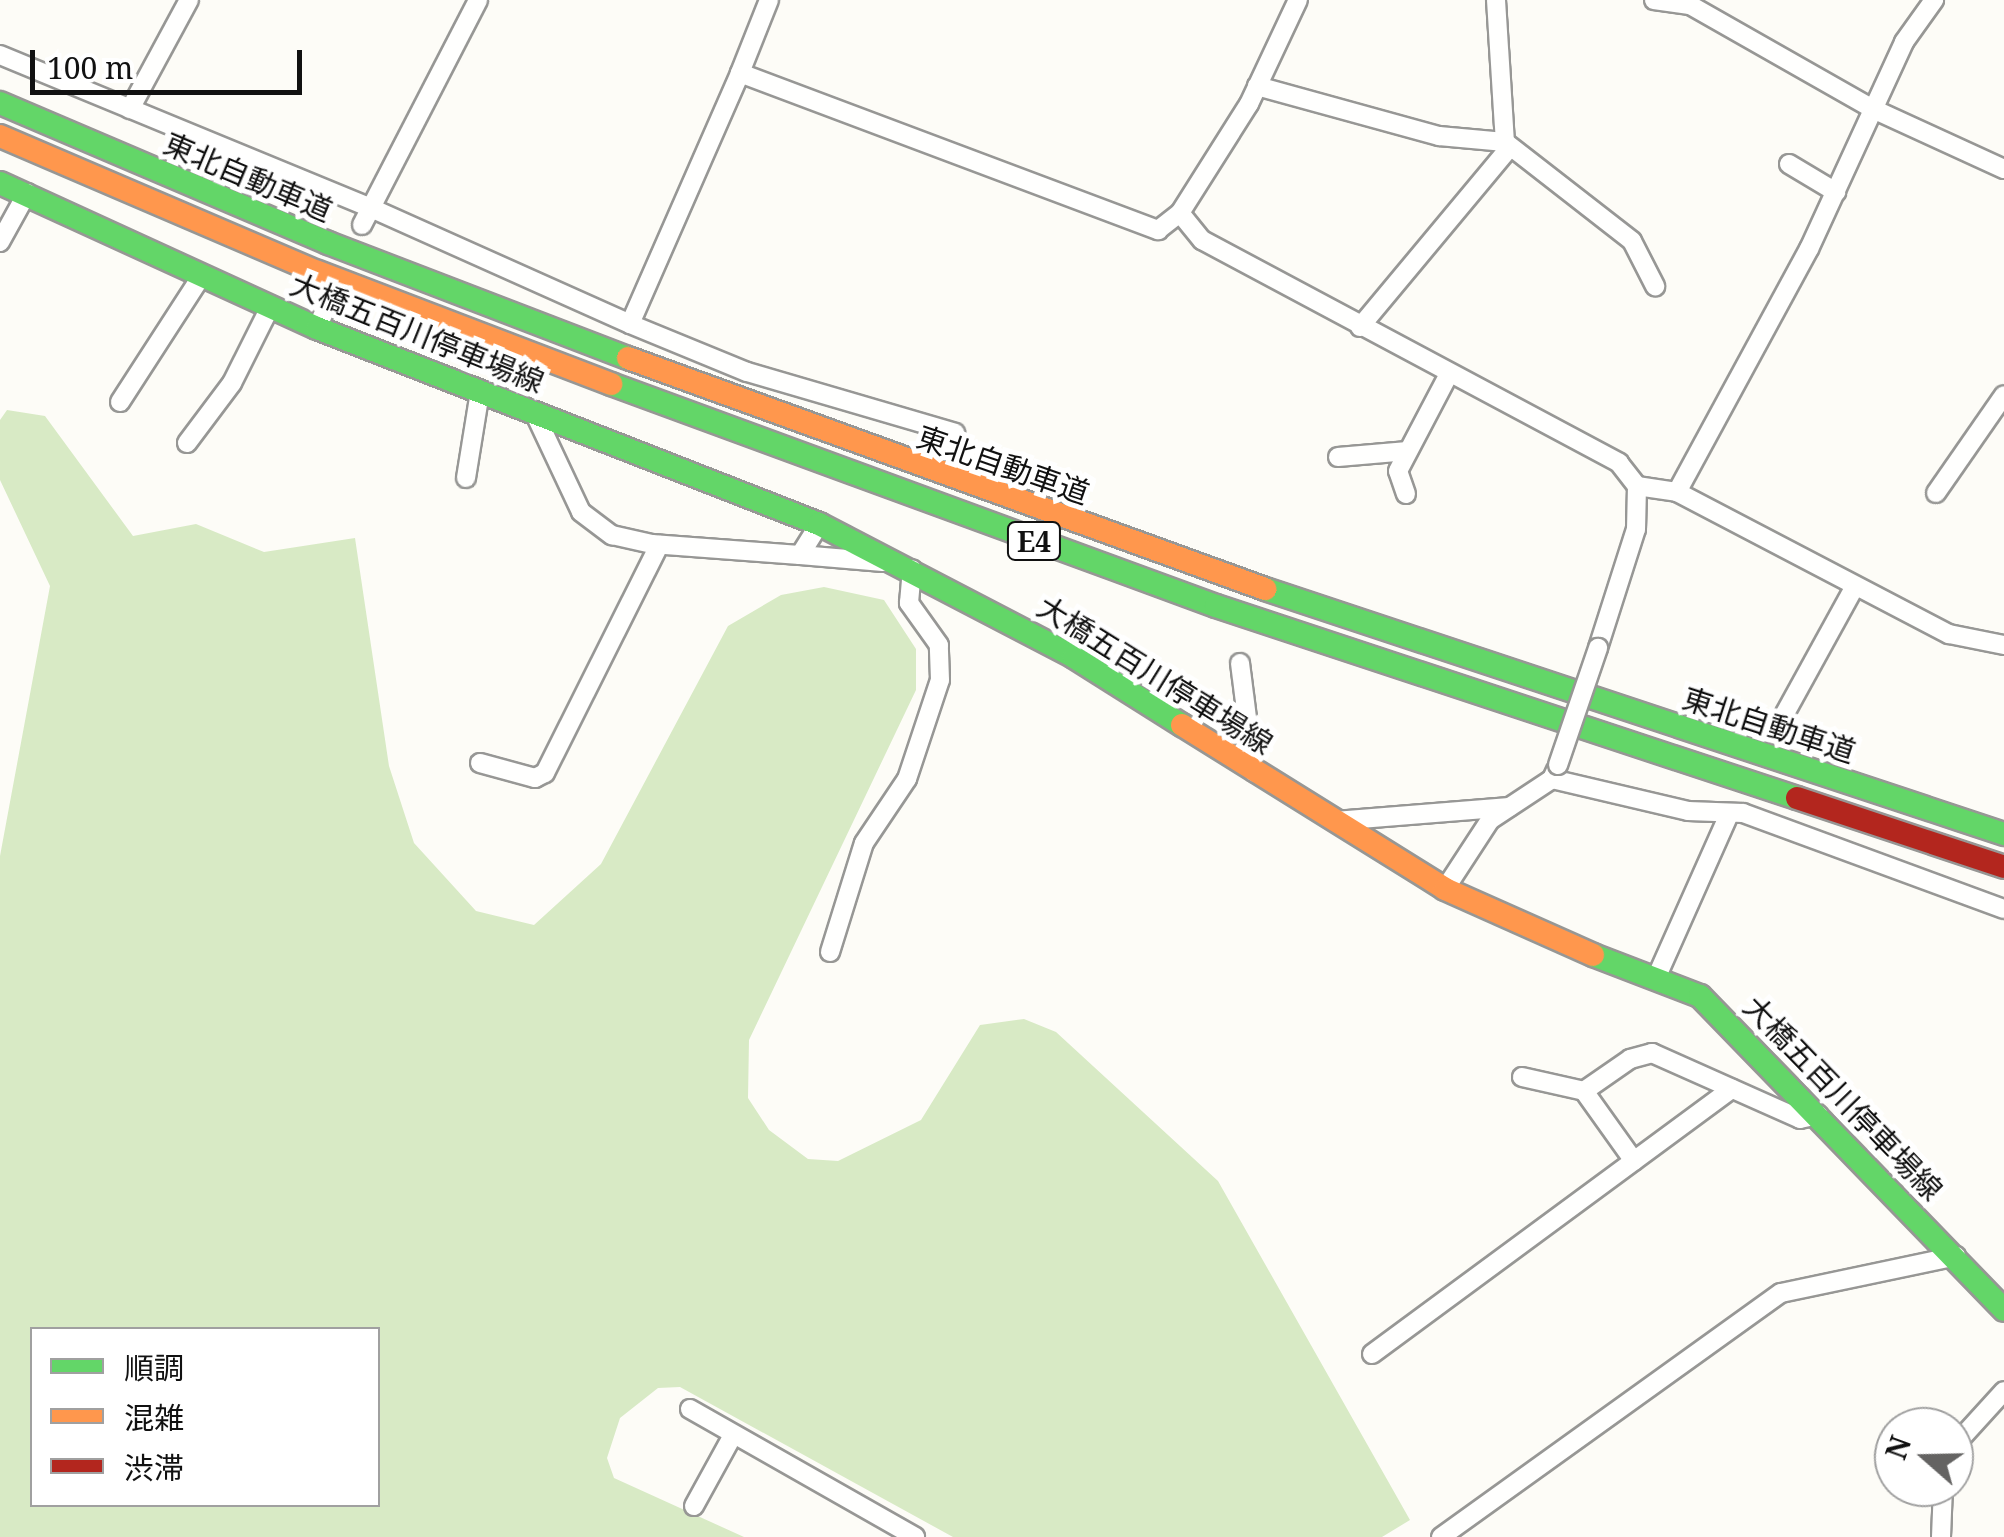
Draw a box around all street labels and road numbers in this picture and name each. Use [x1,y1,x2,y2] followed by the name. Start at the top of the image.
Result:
[158,125,338,229] street label: 東北自動車道
[285,266,549,400] street label: 大橋五百川停車場線
[912,419,1094,511] street label: 東北自動車道
[1006,518,1062,564] road number: E4
[1031,588,1279,762] street label: 大橋五百川停車場線
[1678,680,1860,770] street label: 東北自動車道
[1736,988,1950,1208] street label: 大橋五百川停車場線

